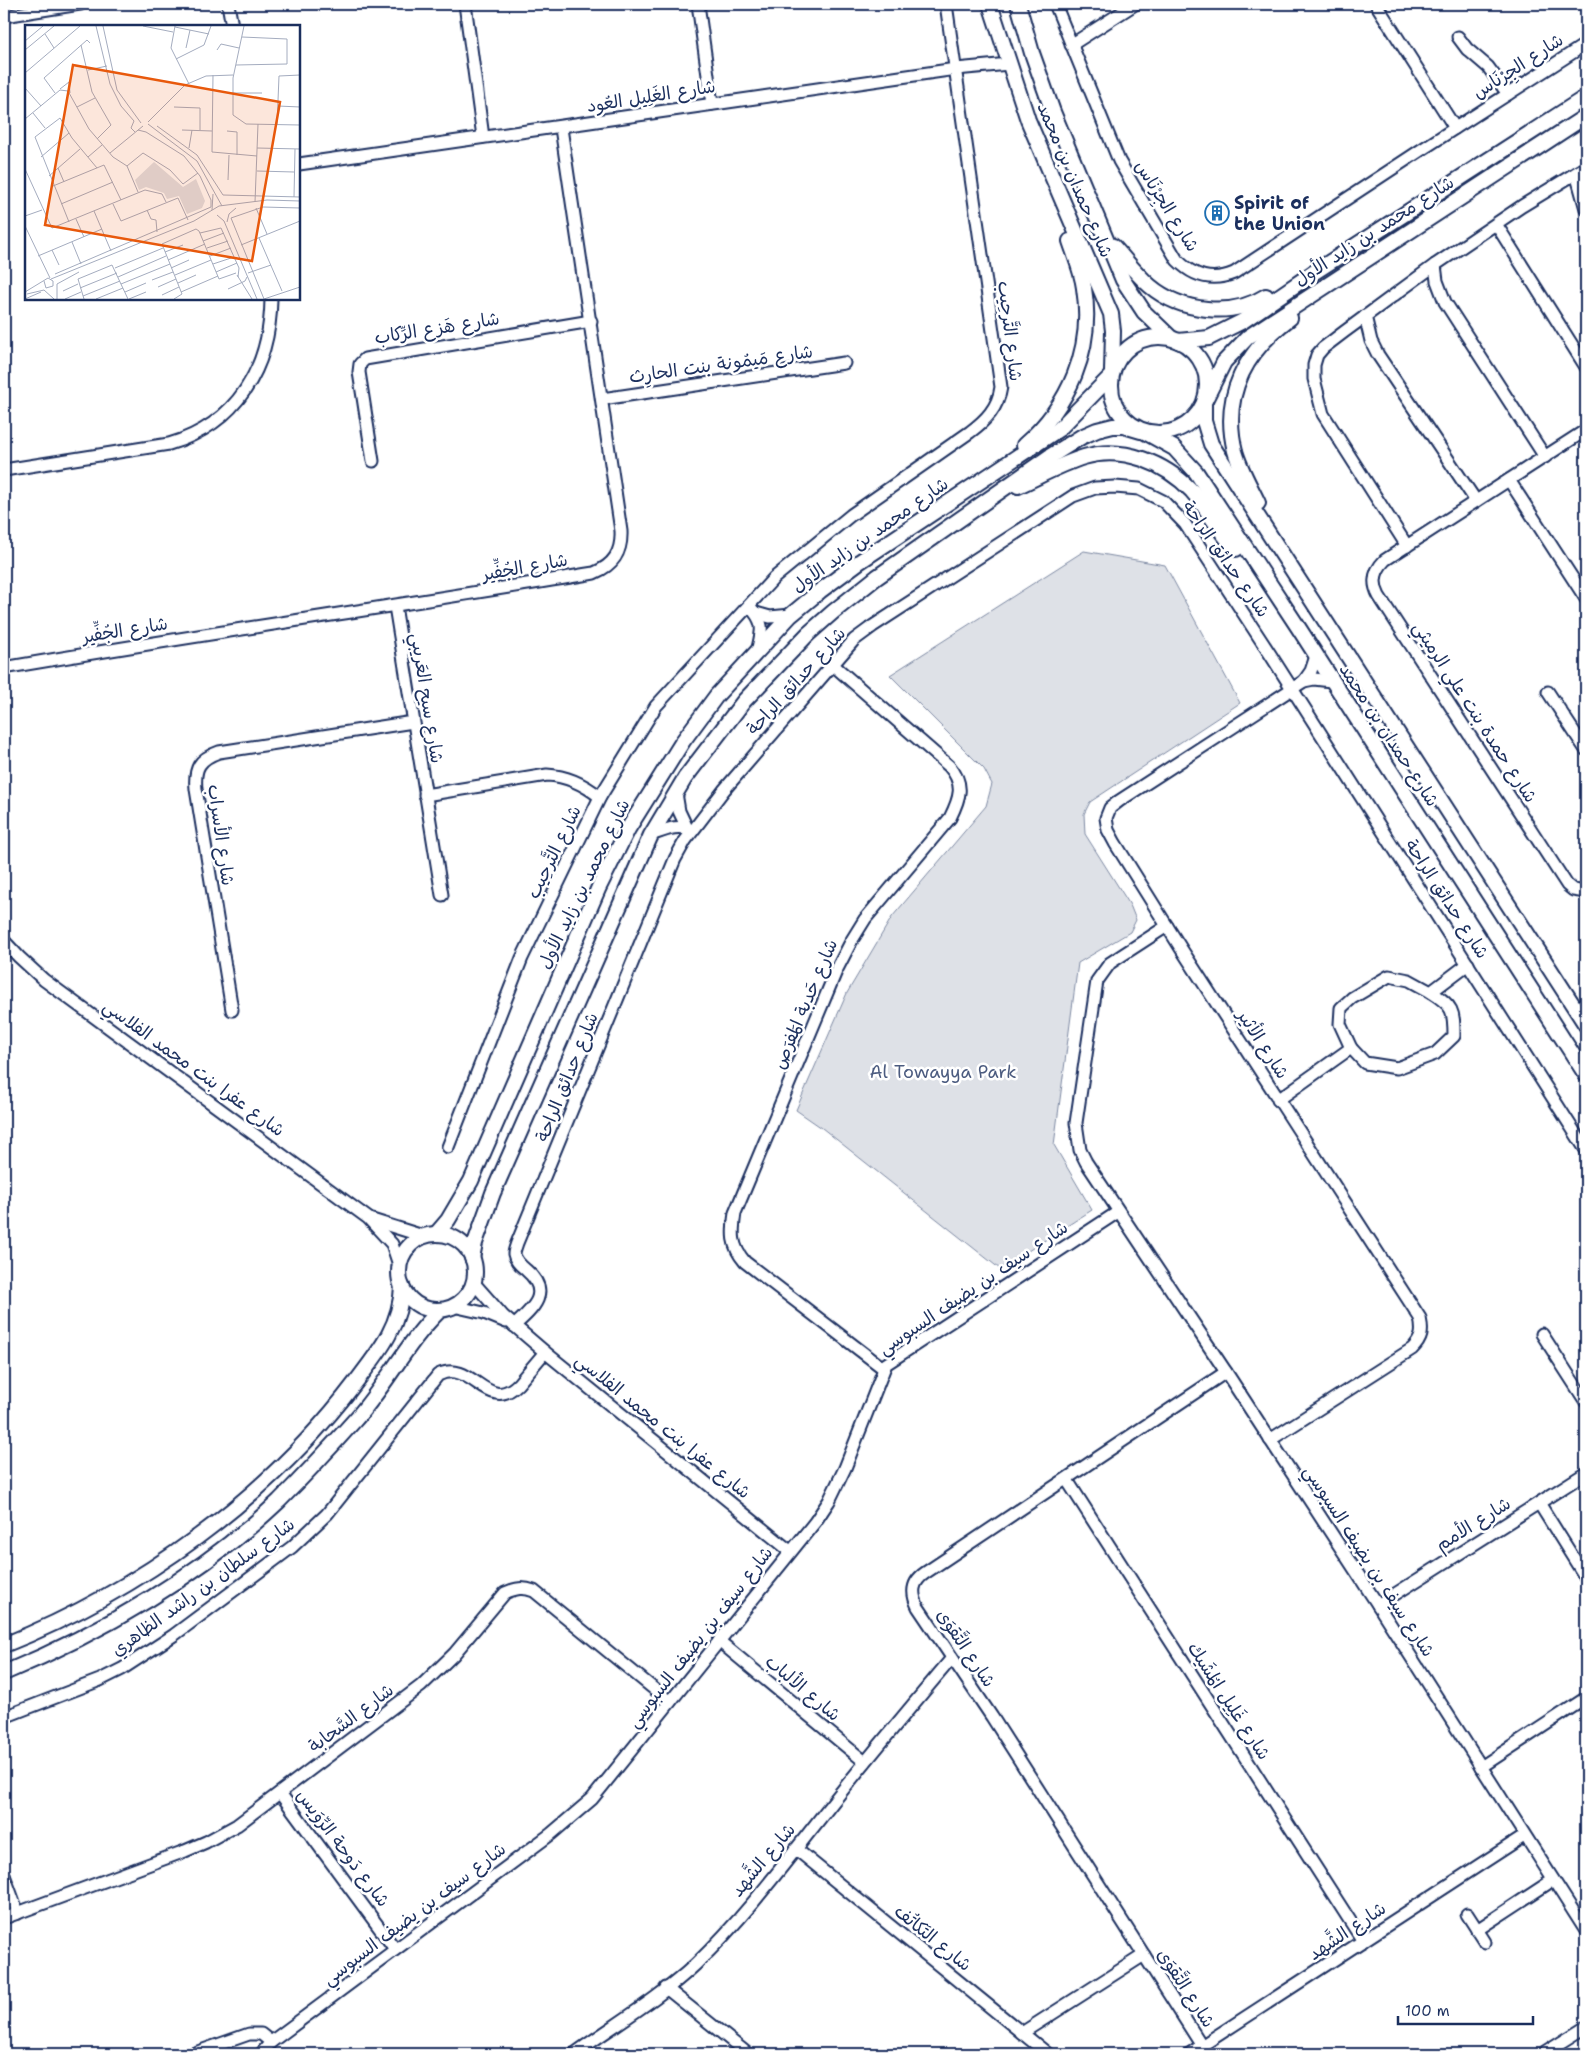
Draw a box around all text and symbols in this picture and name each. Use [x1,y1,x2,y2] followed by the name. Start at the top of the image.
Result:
[25,25,300,300] inset map
[1468,28,1569,105] street label: شارع الجِرْنَاس
[585,74,717,118] street label: شارع الغَلِيل العُود
[1031,99,1119,261] street label: شارع حمدان بن محمد
[1128,156,1205,257] street label: شارع الجِرْنَاس
[1289,170,1459,292] street label: شارع محمد بن زايد الأول
[1234,191,1325,236] place label: Spirit of the Union
[1204,200,1230,226] building icon: Spirit of the Union
[992,279,1029,382] street label: شارع التَّرحِيب
[373,306,501,350] street label: شارع هَزع الرِّكاب
[628,339,815,389] street label: شارع مَيمُونة بنت الحارِث
[787,472,953,598] street label: شارع محمد بن زايد الأول
[1177,496,1275,622] street label: شارع حدائق الراحة
[478,546,570,587] street label: شارع الجُفِّير
[78,609,169,649] street label: شارع الجُفِّير
[1404,617,1543,809] street label: شارع حمدة بنت علي الرميثي
[741,622,851,740] street label: شارع حدائق الراحة
[401,631,449,766] street label: شارع سيح العَريبي
[1334,659,1444,811] street label: شارع حمدان بن محمد
[202,783,240,887] street label: شارع الأسراب
[532,795,636,973] street label: شارع محمد بن زايد الأول
[520,801,587,903] street label: شارع التَّرحِيب
[1400,835,1494,963] street label: شارع حدائق الراحة
[767,935,843,1073] street label: شارع حَدبة المَفرَص
[96,994,290,1145] street label: شارع عفرا بنت محمد الفلاسي
[1230,1003,1294,1083] street label: شارع الأثير
[530,1009,604,1145] street label: شارع حدائق الراحة
[870,1060,1017,1084] park label: Al Towayya Park
[873,1215,1075,1364] street label: شارع سيف بن يضيف السبوسي
[568,1348,756,1507] street label: شارع عفرا بنت محمد الفلاسي
[1295,1461,1440,1664] street label: شارع سيف بن يضيف السبوسي
[1431,1491,1516,1558] street label: شارع الأمم
[106,1512,300,1663] street label: شارع سلطان بن راشد الظاهري
[622,1541,782,1735] street label: شارع سيف بن يضيف السبوسي
[931,1604,1002,1692] street label: شارع التَّقوَى
[1182,1638,1276,1764] street label: شارع غَلِيل المُشَيك
[760,1649,846,1727] street label: شارع الألباب
[304,1678,398,1758] street label: شارع السَّحابة
[291,1784,395,1912] street label: شارع دَوحة الرِّوَيس
[724,1817,801,1902] street label: شارع الشَّهد
[317,1837,513,1994] street label: شارع سيف بن يضيف السبوسي
[1302,1894,1391,1966] street label: شارع الشَّهد
[889,1899,977,1977] street label: شارع التَكاتُف
[1151,1943,1221,2032] street label: شارع التَّقوَى
[1398,1993,1532,2025] scale bar
[1405,2001,1450,2021] text: 100 m

